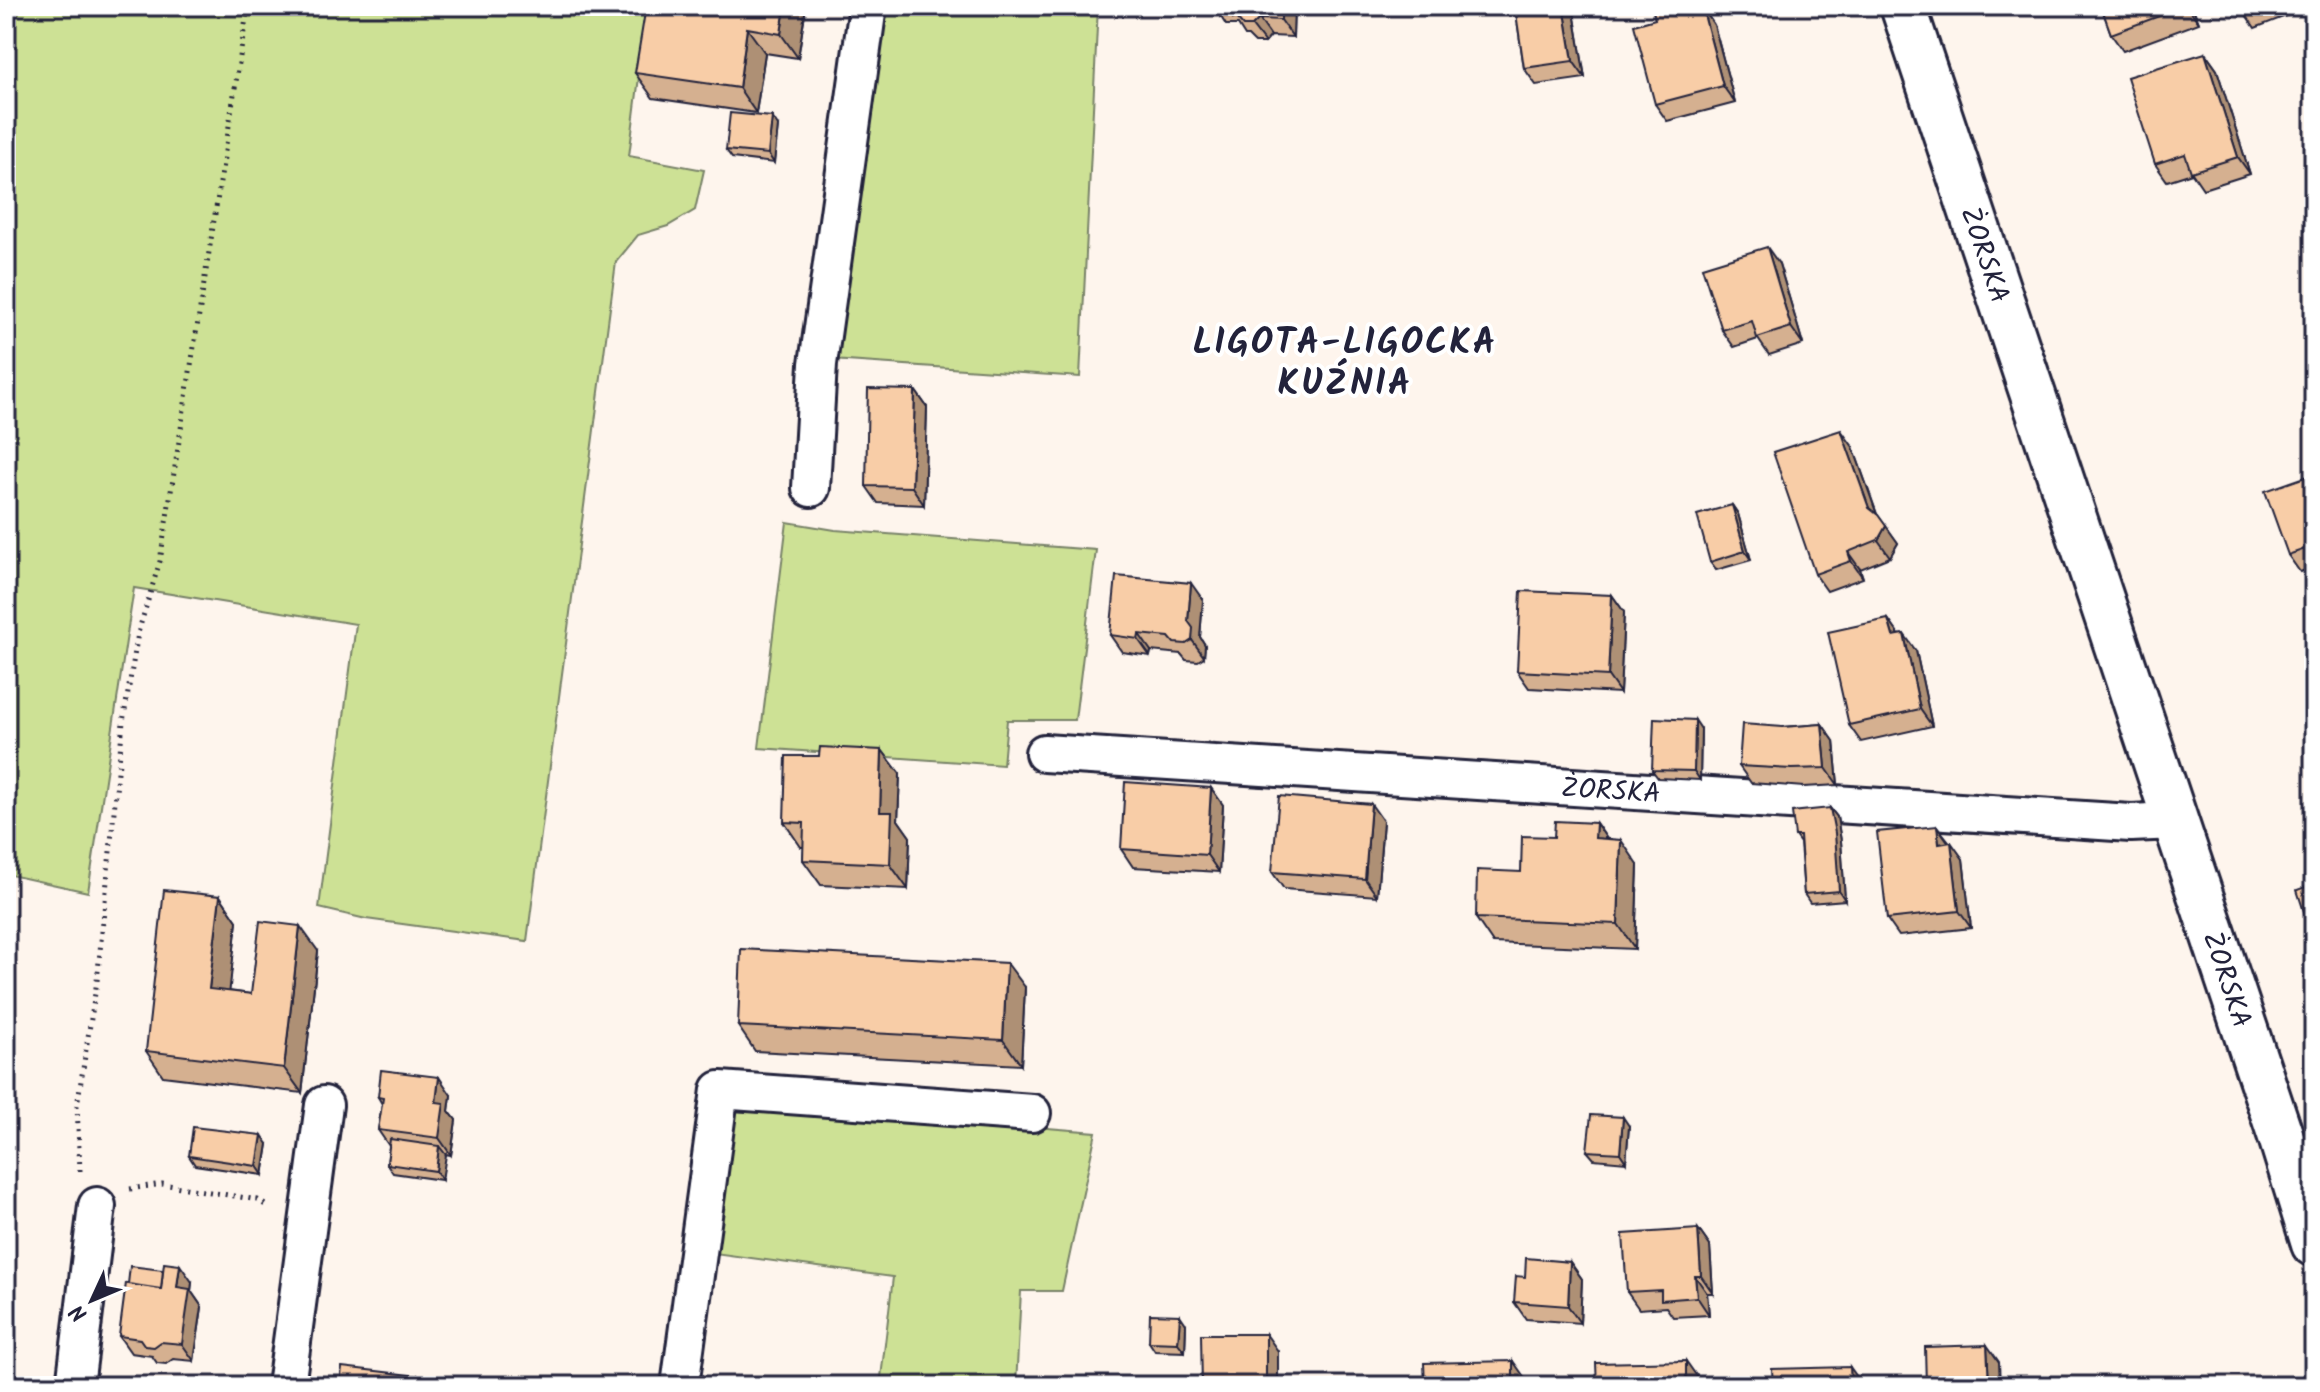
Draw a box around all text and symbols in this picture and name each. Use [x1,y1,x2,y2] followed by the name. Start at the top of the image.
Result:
[1947,201,2021,310] street label: ŻORSKA
[1192,315,1498,413] district label: LIGOTA-LIGOCKA KUŹNIA
[1560,766,1662,818] street label: ŻORSKA
[2189,926,2263,1034] street label: ŻORSKA
[52,1260,132,1340] north arrow
[62,1295,97,1329] text: N

